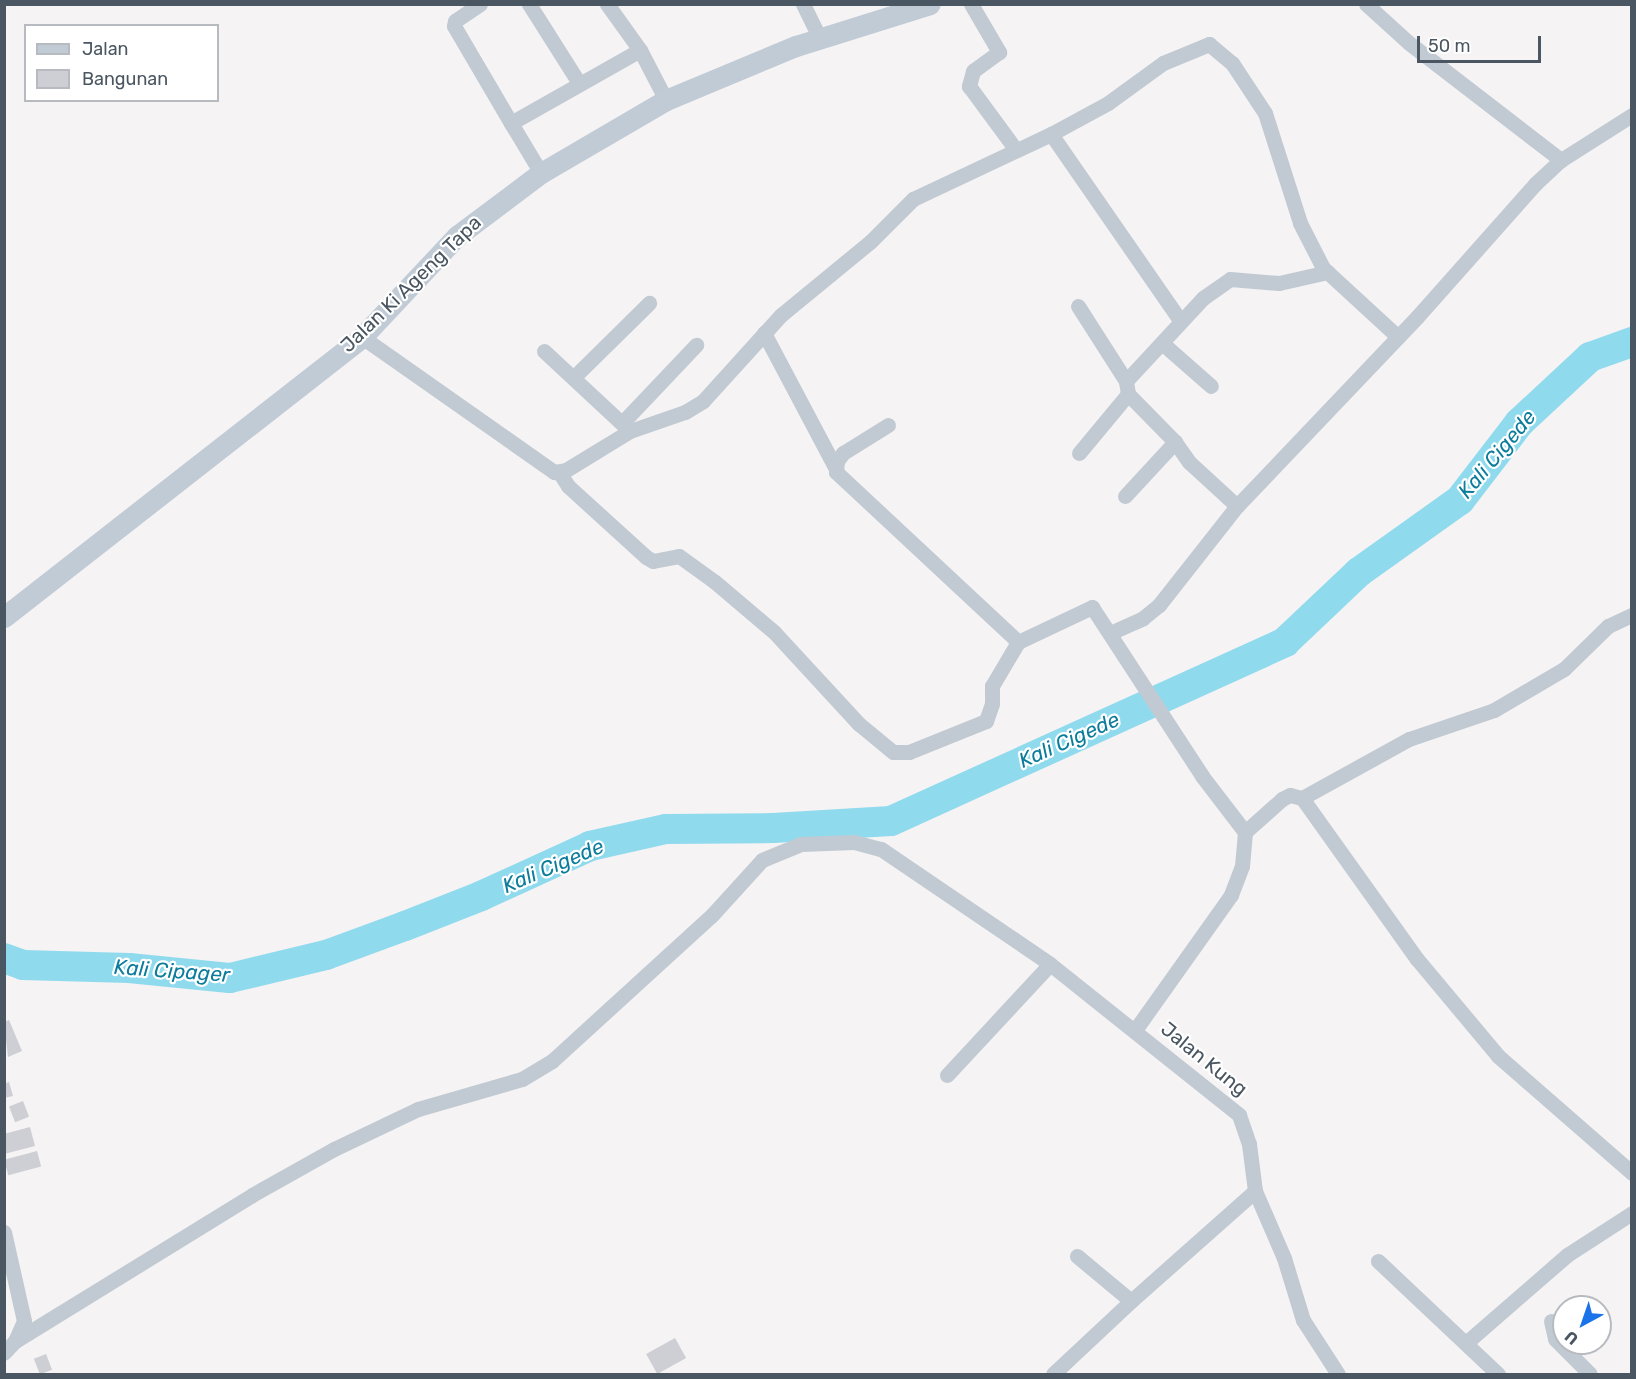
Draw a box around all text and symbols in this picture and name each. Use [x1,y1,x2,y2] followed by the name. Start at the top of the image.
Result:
[24,24,219,102] legend
[1420,24,1544,62] scale bar
[1428,35,1471,57] text: 50 m
[82,38,129,60] text: Jalan
[82,68,168,90] text: Bangunan
[335,210,487,358] street label: Jalan Ki Ageng Tapa
[1453,405,1541,503] water label: Kali Cigede
[1015,707,1123,773] water label: Kali Cigede
[499,833,607,899] water label: Kali Cigede
[113,954,231,988] water label: Kali Cipager
[1156,1017,1252,1101] street label: Jalan Kung
[1552,1295,1612,1355] north arrow
[1561,1327,1582,1349] text: U

